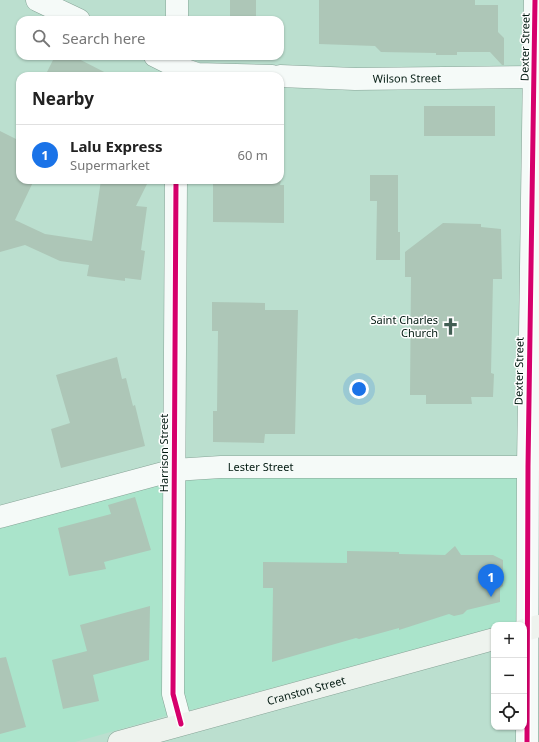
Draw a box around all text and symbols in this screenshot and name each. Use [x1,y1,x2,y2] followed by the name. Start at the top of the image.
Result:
[516,13,533,81] street label: Dexter Street
[16,16,284,60] search box
[30,27,52,49] icon: search
[62,28,145,48] text: Search here
[373,70,441,86] street label: Wilson Street
[32,87,94,110] text: Nearby
[70,136,162,156] text: Lalu Express
[41,146,49,164] text: 1
[238,146,268,164] text: 60 m
[70,156,150,174] text: Supermarket
[371,312,438,340] place label: Saint Charles Church
[441,316,461,336] church icon: Saint Charles Church
[510,337,527,405] street label: Dexter Street
[349,379,369,399] your location
[156,414,171,492] street label: Harrison Street
[228,459,294,474] street label: Lester Street
[478,564,504,597] pin: 1
[491,622,527,730] map controls
[491,622,527,658] button: +
[491,658,527,694] button: −
[265,672,347,708] street label: Cranston Street
[491,694,527,730] button: locate

